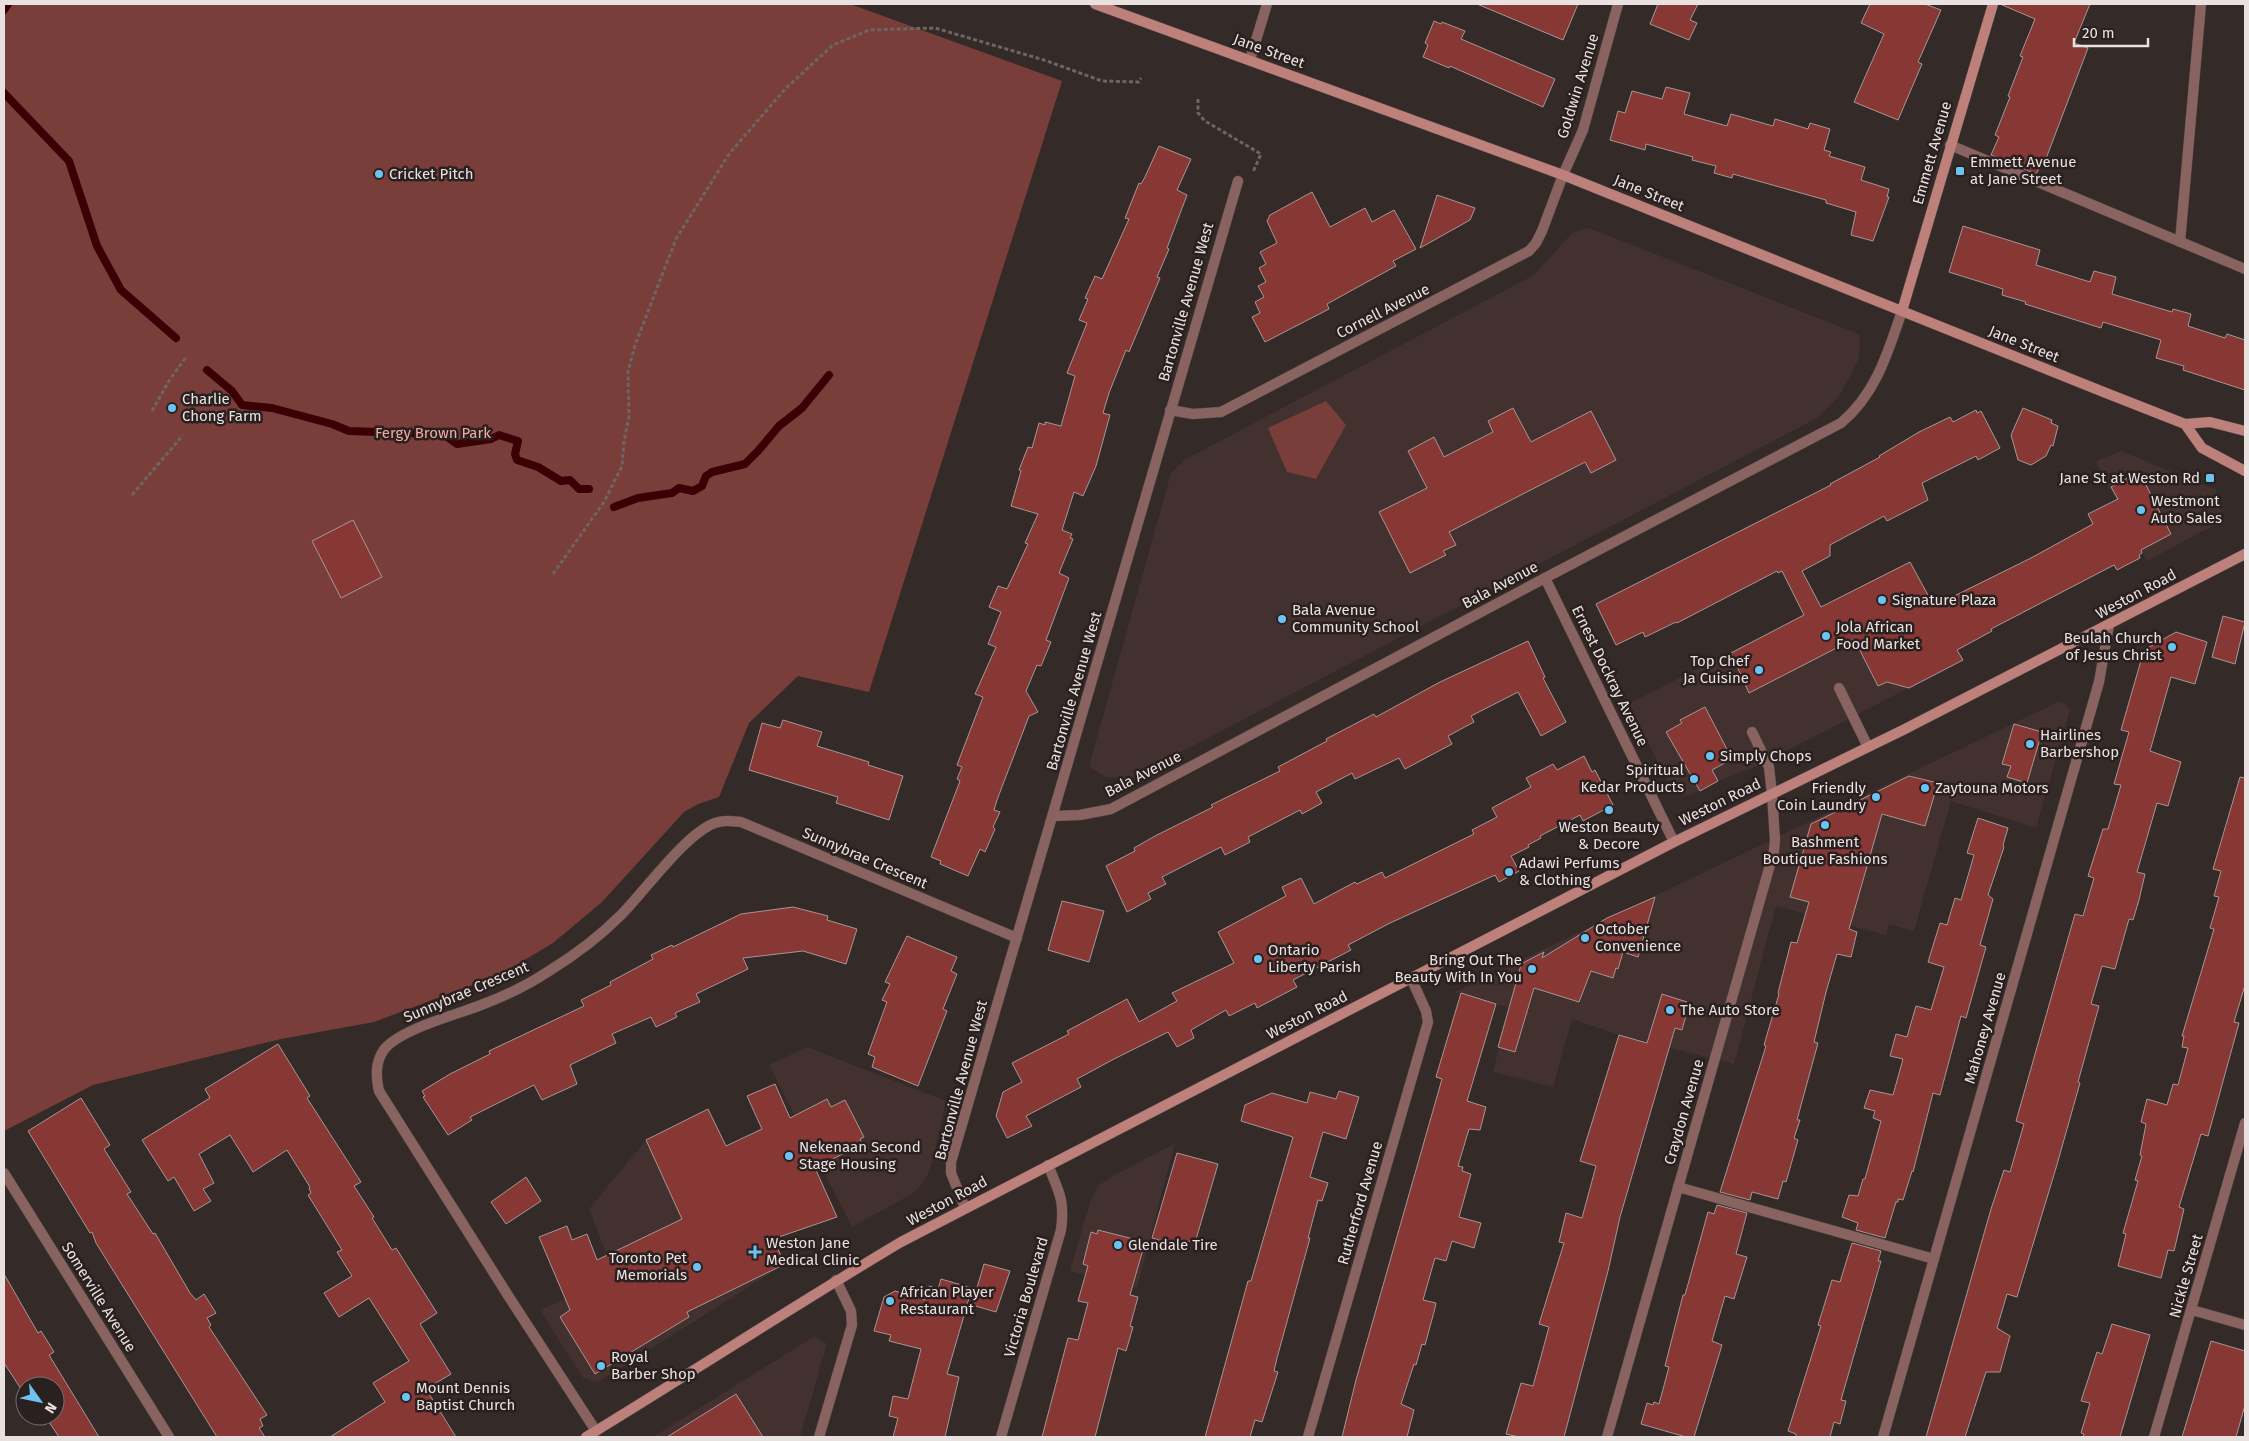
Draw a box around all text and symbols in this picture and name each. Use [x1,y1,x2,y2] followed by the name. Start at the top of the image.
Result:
[2074,15,2148,47] scale bar
[2082,24,2115,42] text: 20 m
[1231,30,1308,72] street label: Jane Street
[1553,31,1603,141] street label: Goldwin Avenue
[1909,99,1955,207] street label: Emmett Avenue
[1970,153,2076,188] place label: Emmett Avenue at Jane Street
[389,165,474,183] place label: Cricket Pitch
[1954,165,1966,177] marker: Emmett Avenue at Jane Street
[373,168,385,180] marker: Cricket Pitch
[1611,171,1687,215] street label: Jane Street
[1155,220,1218,384] street label: Bartonville Avenue West
[1333,280,1433,342] street label: Cornell Avenue
[1986,322,2062,366] street label: Jane Street
[182,390,262,425] place label: Charlie Chong Farm
[166,402,178,414] marker: Charlie Chong Farm
[375,424,491,442] park label: Fergy Brown Park
[2059,469,2200,487] place label: Jane St at Weston Rd
[2204,472,2216,484] marker: Jane St at Weston Rd
[2151,492,2222,527] place label: Westmont Auto Sales
[2135,504,2147,516] marker: Westmont Auto Sales
[1459,557,1541,613] street label: Bala Avenue
[2093,565,2179,623] street label: Weston Road
[1892,591,1996,609] place label: Signature Plaza
[1876,594,1888,606] marker: Signature Plaza
[1292,601,1420,636] place label: Bala Avenue Community School
[1568,603,1652,749] street label: Ernest Dockray Avenue
[1043,609,1106,773] street label: Bartonville Avenue West
[1276,613,1288,625] marker: Bala Avenue Community School
[1836,618,1921,653] place label: Jola African Food Market
[2064,629,2163,664] place label: Beulah Church of Jesus Christ
[1820,630,1832,642] marker: Jola African Food Market
[2166,641,2178,653] marker: Beulah Church of Jesus Christ
[1683,652,1750,687] place label: Top Chef Ja Cuisine
[1753,664,1765,676] marker: Top Chef Ja Cuisine
[2040,726,2119,761] place label: Hairlines Barbershop
[2024,738,2036,750] marker: Hairlines Barbershop
[1102,747,1184,801] street label: Bala Avenue
[1720,747,1812,765] place label: Simply Chops
[1704,750,1716,762] marker: Simply Chops
[1580,761,1685,796] place label: Spiritual Kedar Products
[1688,773,1700,785] marker: Spiritual Kedar Products
[1676,774,1764,830] street label: Weston Road
[1777,779,1867,814] place label: Friendly Coin Laundry
[1935,779,2048,797] place label: Zaytouna Motors
[1919,782,1931,794] marker: Zaytouna Motors
[1870,791,1882,803] marker: Friendly Coin Laundry
[1603,804,1615,816] marker: Weston Beauty & Decore
[1559,818,1660,853] place label: Weston Beauty & Decore
[1819,819,1831,831] marker: Bashment Boutique Fashions
[800,823,931,893] street label: Sunnybrae Crescent
[1762,833,1888,868] place label: Bashment Boutique Fashions
[1519,854,1619,889] place label: Adawi Perfums & Clothing
[1503,866,1515,878] marker: Adawi Perfums & Clothing
[1595,920,1681,955] place label: October Convenience
[1579,932,1591,944] marker: October Convenience
[1268,941,1361,976] place label: Ontario Liberty Parish
[1394,951,1522,986] place label: Bring Out The Beauty With In You
[1252,953,1264,965] marker: Ontario Liberty Parish
[401,957,532,1027] street label: Sunnybrae Crescent
[1526,963,1538,975] marker: Bring Out The Beauty With In You
[1960,970,2010,1086] street label: Mahoney Avenue
[1263,987,1351,1043] street label: Weston Road
[931,998,991,1162] street label: Bartonville Avenue West
[1680,1001,1780,1019] place label: The Auto Store
[1664,1004,1676,1016] marker: The Auto Store
[1660,1057,1708,1167] street label: Craydon Avenue
[799,1138,921,1173] place label: Nekenaan Second Stage Housing
[1334,1139,1386,1267] street label: Rutherford Avenue
[783,1150,795,1162] marker: Nekenaan Second Stage Housing
[904,1172,990,1230] street label: Weston Road
[2165,1231,2207,1320] street label: Nickle Street
[766,1234,860,1269] place label: Weston Jane Medical Clinic
[1000,1235,1052,1359] street label: Victoria Boulevard
[1128,1236,1218,1254] place label: Glendale Tire
[58,1239,140,1355] street label: Somerville Avenue
[1112,1239,1124,1251] marker: Glendale Tire
[748,1245,762,1259] marker: Weston Jane Medical Clinic
[609,1249,688,1284] place label: Toronto Pet Memorials
[691,1261,703,1273] marker: Toronto Pet Memorials
[900,1283,994,1318] place label: African Player Restaurant
[884,1295,896,1307] marker: African Player Restaurant
[611,1348,696,1383] place label: Royal Barber Shop
[595,1360,607,1372] marker: Royal Barber Shop
[15,1376,65,1426] north arrow
[416,1379,515,1414] place label: Mount Dennis Baptist Church
[400,1391,412,1403] marker: Mount Dennis Baptist Church
[41,1399,60,1416] text: N

